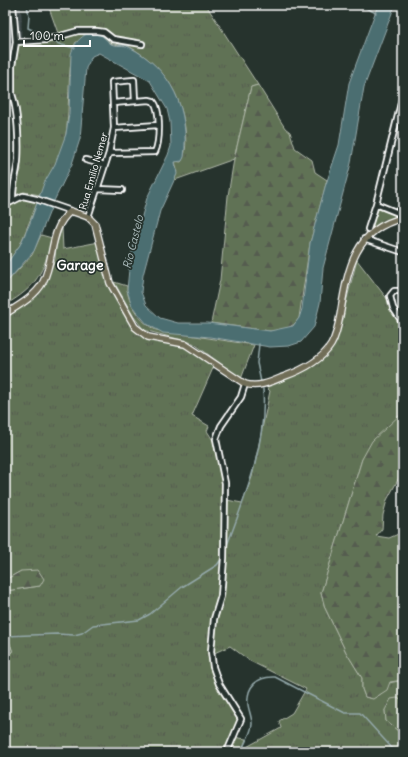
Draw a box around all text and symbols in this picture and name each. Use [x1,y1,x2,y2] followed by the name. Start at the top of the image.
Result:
[24,22,90,48] scale bar
[30,28,64,43] text: 100 m
[76,131,111,211] street label: Rua Emilio Nemer
[120,213,147,270] water label: Rio Castelo
[57,256,104,274] district label: Garage

